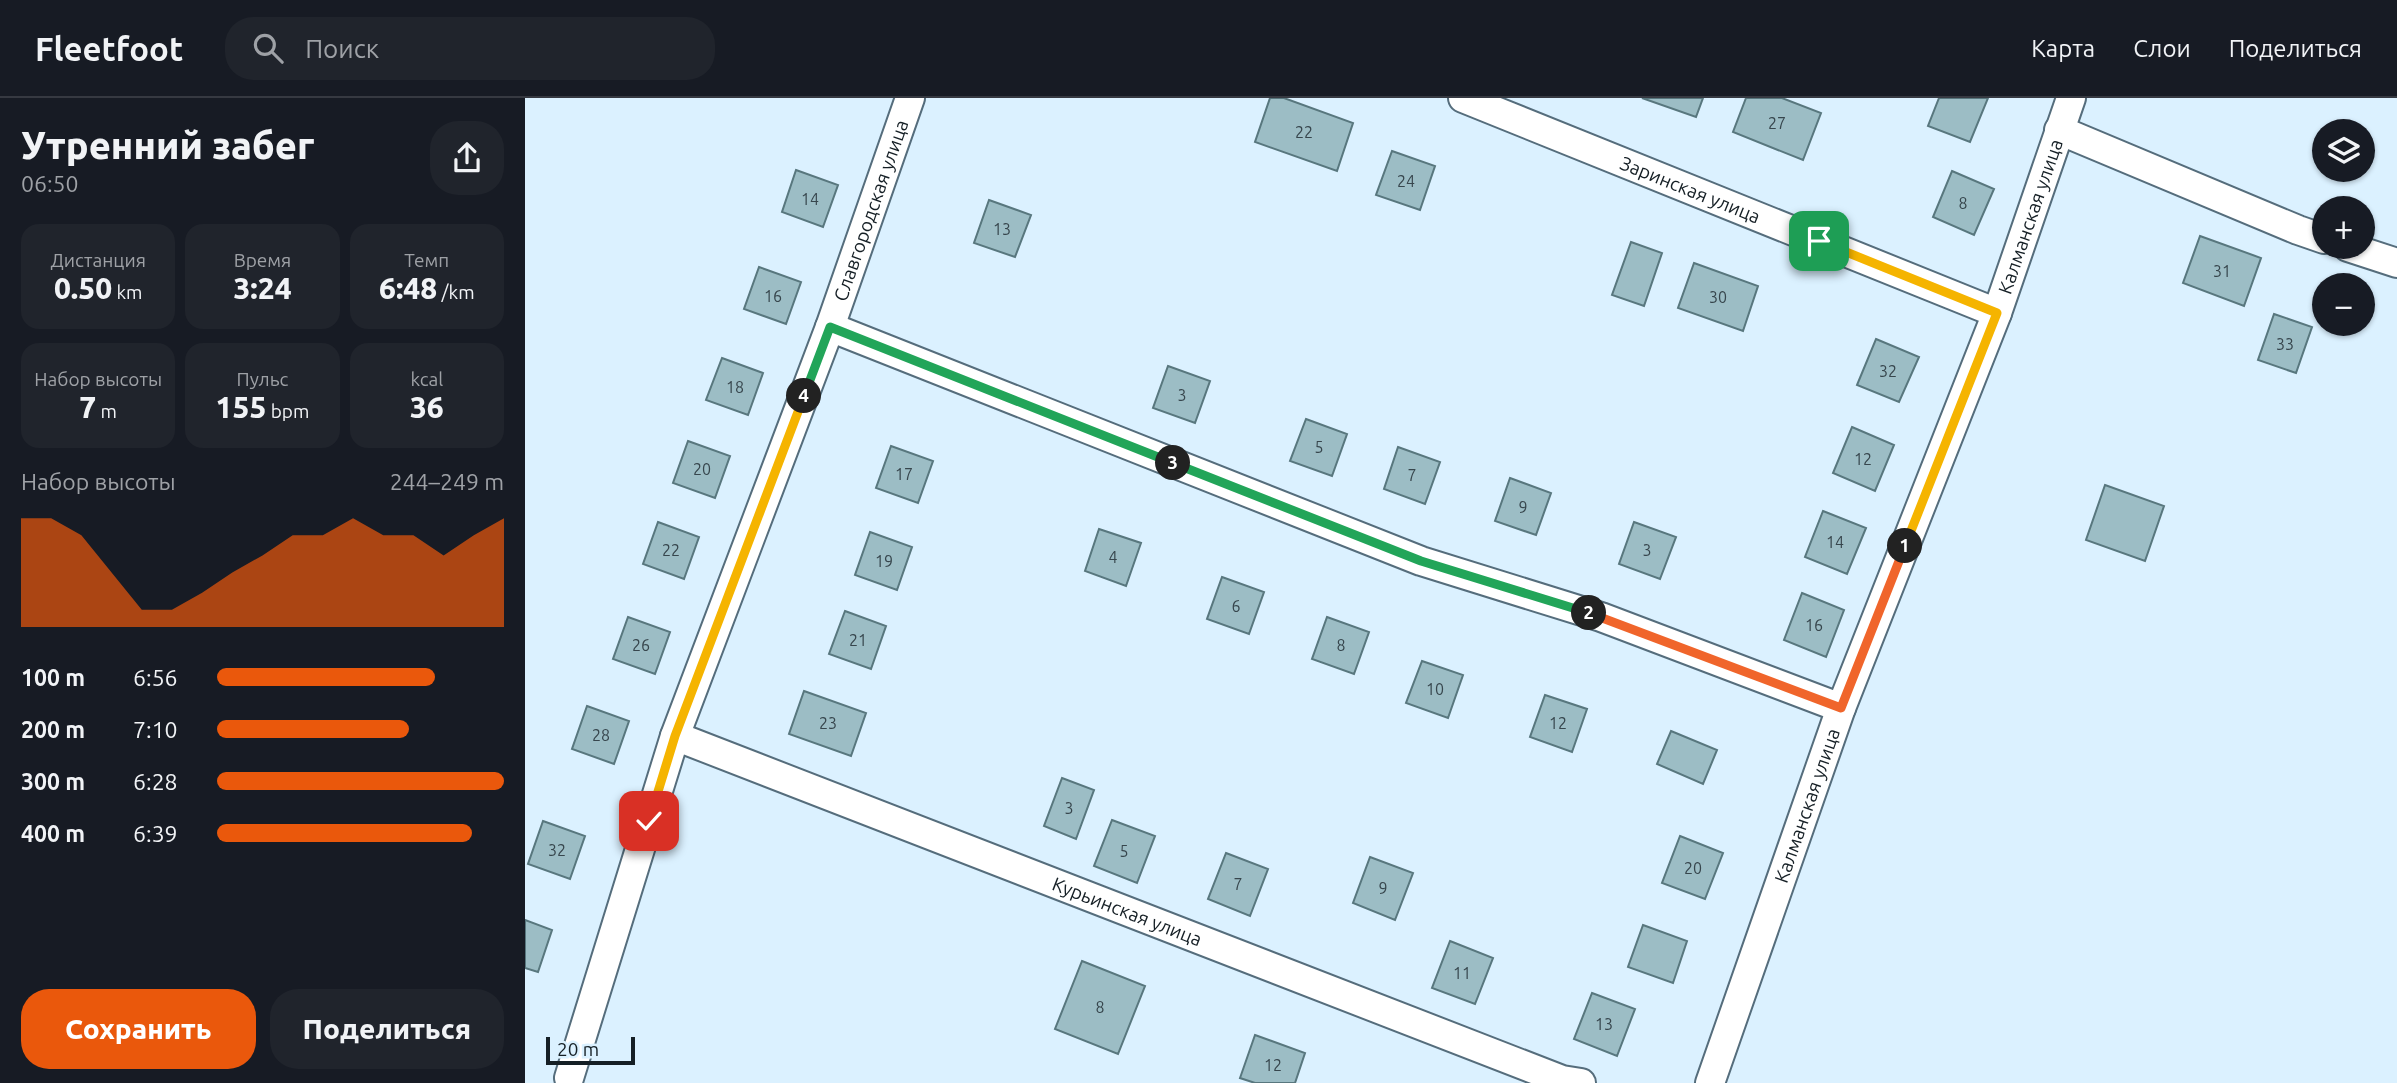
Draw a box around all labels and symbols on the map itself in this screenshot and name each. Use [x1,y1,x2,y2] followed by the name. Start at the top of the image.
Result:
[1768,114,1786,132] house number: 27
[829,117,913,304] street label: Славгородская улица
[1295,123,1313,141] house number: 22
[1993,136,2067,297] street label: Калманская улица
[1617,151,1763,228] street label: Заринская улица
[1397,172,1415,190] house number: 24
[801,190,819,208] house number: 14
[1958,194,1968,212] house number: 8
[1789,211,1849,271] pin
[993,220,1011,238] house number: 13
[2213,262,2231,280] house number: 31
[764,287,782,305] house number: 16
[1709,288,1727,306] house number: 30
[2276,335,2294,353] house number: 33
[1879,362,1897,380] house number: 32
[726,378,744,396] house number: 18
[787,378,821,414] pin: 4
[1177,386,1187,404] house number: 3
[1314,438,1324,456] house number: 5
[1155,446,1191,480] pin: 3
[1854,450,1872,468] house number: 12
[693,460,711,478] house number: 20
[895,465,913,483] house number: 17
[1407,466,1417,484] house number: 7
[1518,498,1528,516] house number: 9
[1887,528,1923,564] pin: 1
[1826,533,1844,551] house number: 14
[662,541,680,559] house number: 22
[1642,541,1652,559] house number: 3
[1108,548,1118,566] house number: 4
[875,552,893,570] house number: 19
[1571,596,1607,630] pin: 2
[1231,597,1241,615] house number: 6
[1805,616,1823,634] house number: 16
[849,631,867,649] house number: 21
[632,636,650,654] house number: 26
[1336,636,1346,654] house number: 8
[1426,680,1444,698] house number: 10
[819,714,837,732] house number: 23
[1549,714,1567,732] house number: 12
[1770,725,1844,886] street label: Калманская улица
[592,726,610,744] house number: 28
[619,791,679,851] pin
[1064,799,1074,817] house number: 3
[548,841,566,859] house number: 32
[1119,842,1129,860] house number: 5
[1684,859,1702,877] house number: 20
[1049,872,1205,950] street label: Курьинская улица
[1233,875,1243,893] house number: 7
[1378,879,1388,897] house number: 9
[1453,964,1471,982] house number: 11
[1095,998,1105,1016] house number: 8
[1595,1015,1613,1033] house number: 13
[546,1034,635,1066] scale bar
[1264,1056,1282,1074] house number: 12

